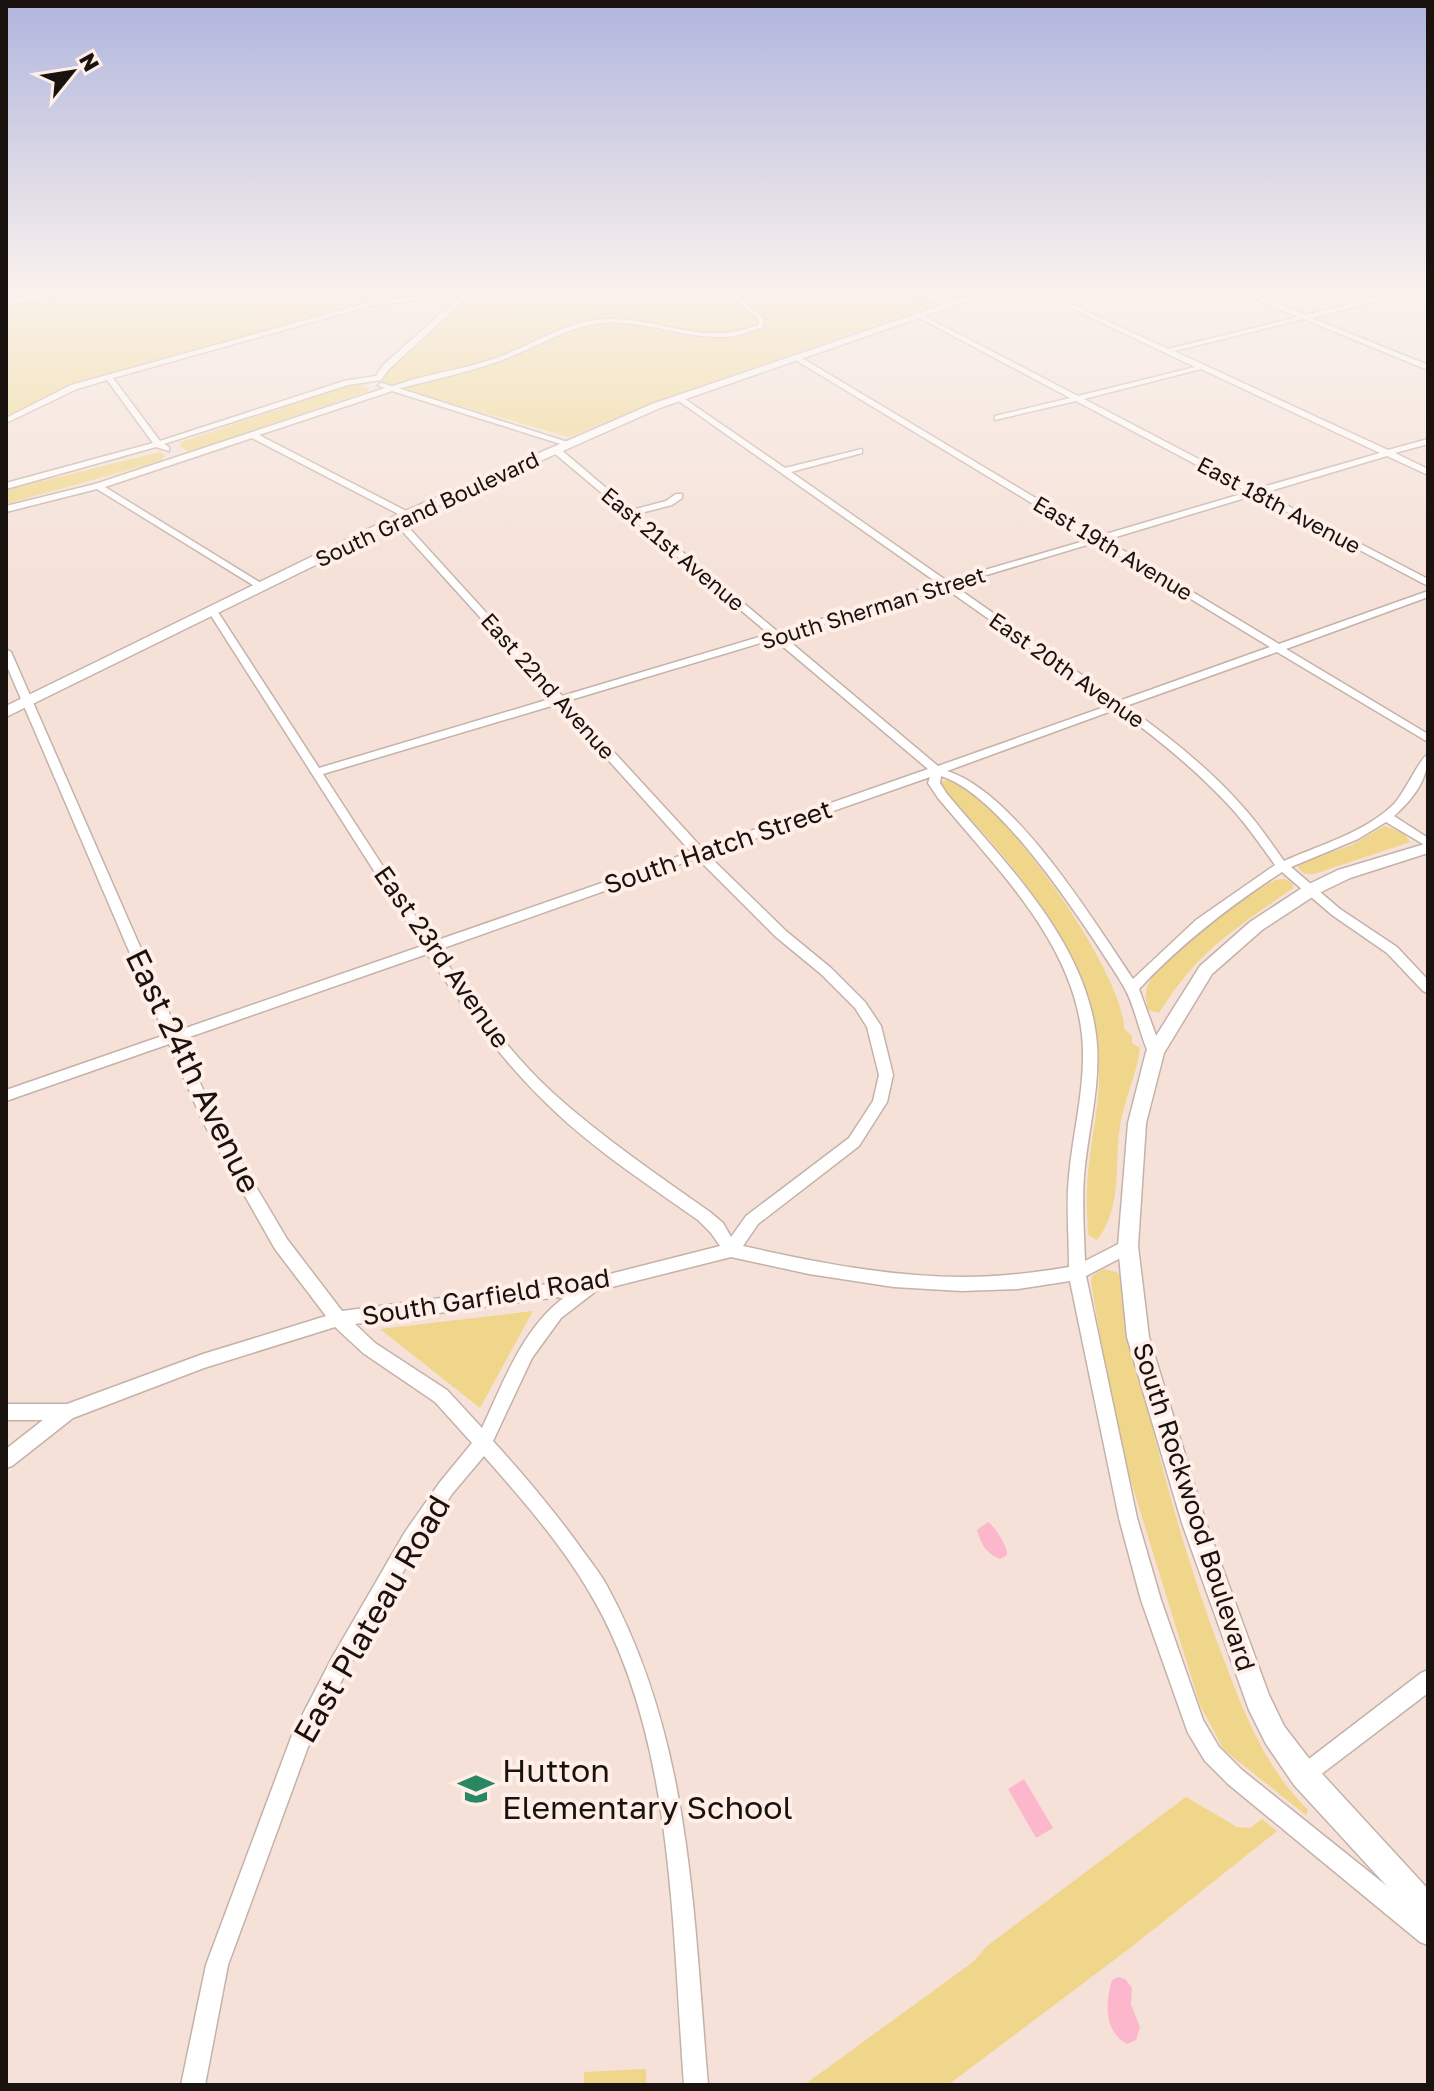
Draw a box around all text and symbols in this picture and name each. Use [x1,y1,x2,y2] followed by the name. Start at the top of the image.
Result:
[32,32,112,112] north arrow
[74,48,106,76] text: N
[311,445,543,572] street label: South Grand Boulevard
[1193,450,1366,559] street label: East 18th Avenue
[596,481,750,616] street label: East 21st Avenue
[1029,489,1198,606] street label: East 19th Avenue
[757,560,988,655] street label: South Sherman Street
[984,606,1150,733] street label: East 20th Avenue
[476,607,621,764] street label: East 22nd Avenue
[600,793,836,900] street label: South Hatch Street
[368,860,517,1054] street label: East 23rd Avenue
[118,942,269,1199] street label: East 24th Avenue
[360,1262,612,1331] street label: South Garfield Road
[1127,1339,1262,1675] street label: South Rockwood Boulevard
[285,1488,457,1749] street label: East Plateau Road
[502,1751,793,1826] place label: Hutton Elementary School
[457,1770,495,1808] school or university icon: Hutton Elementary School

